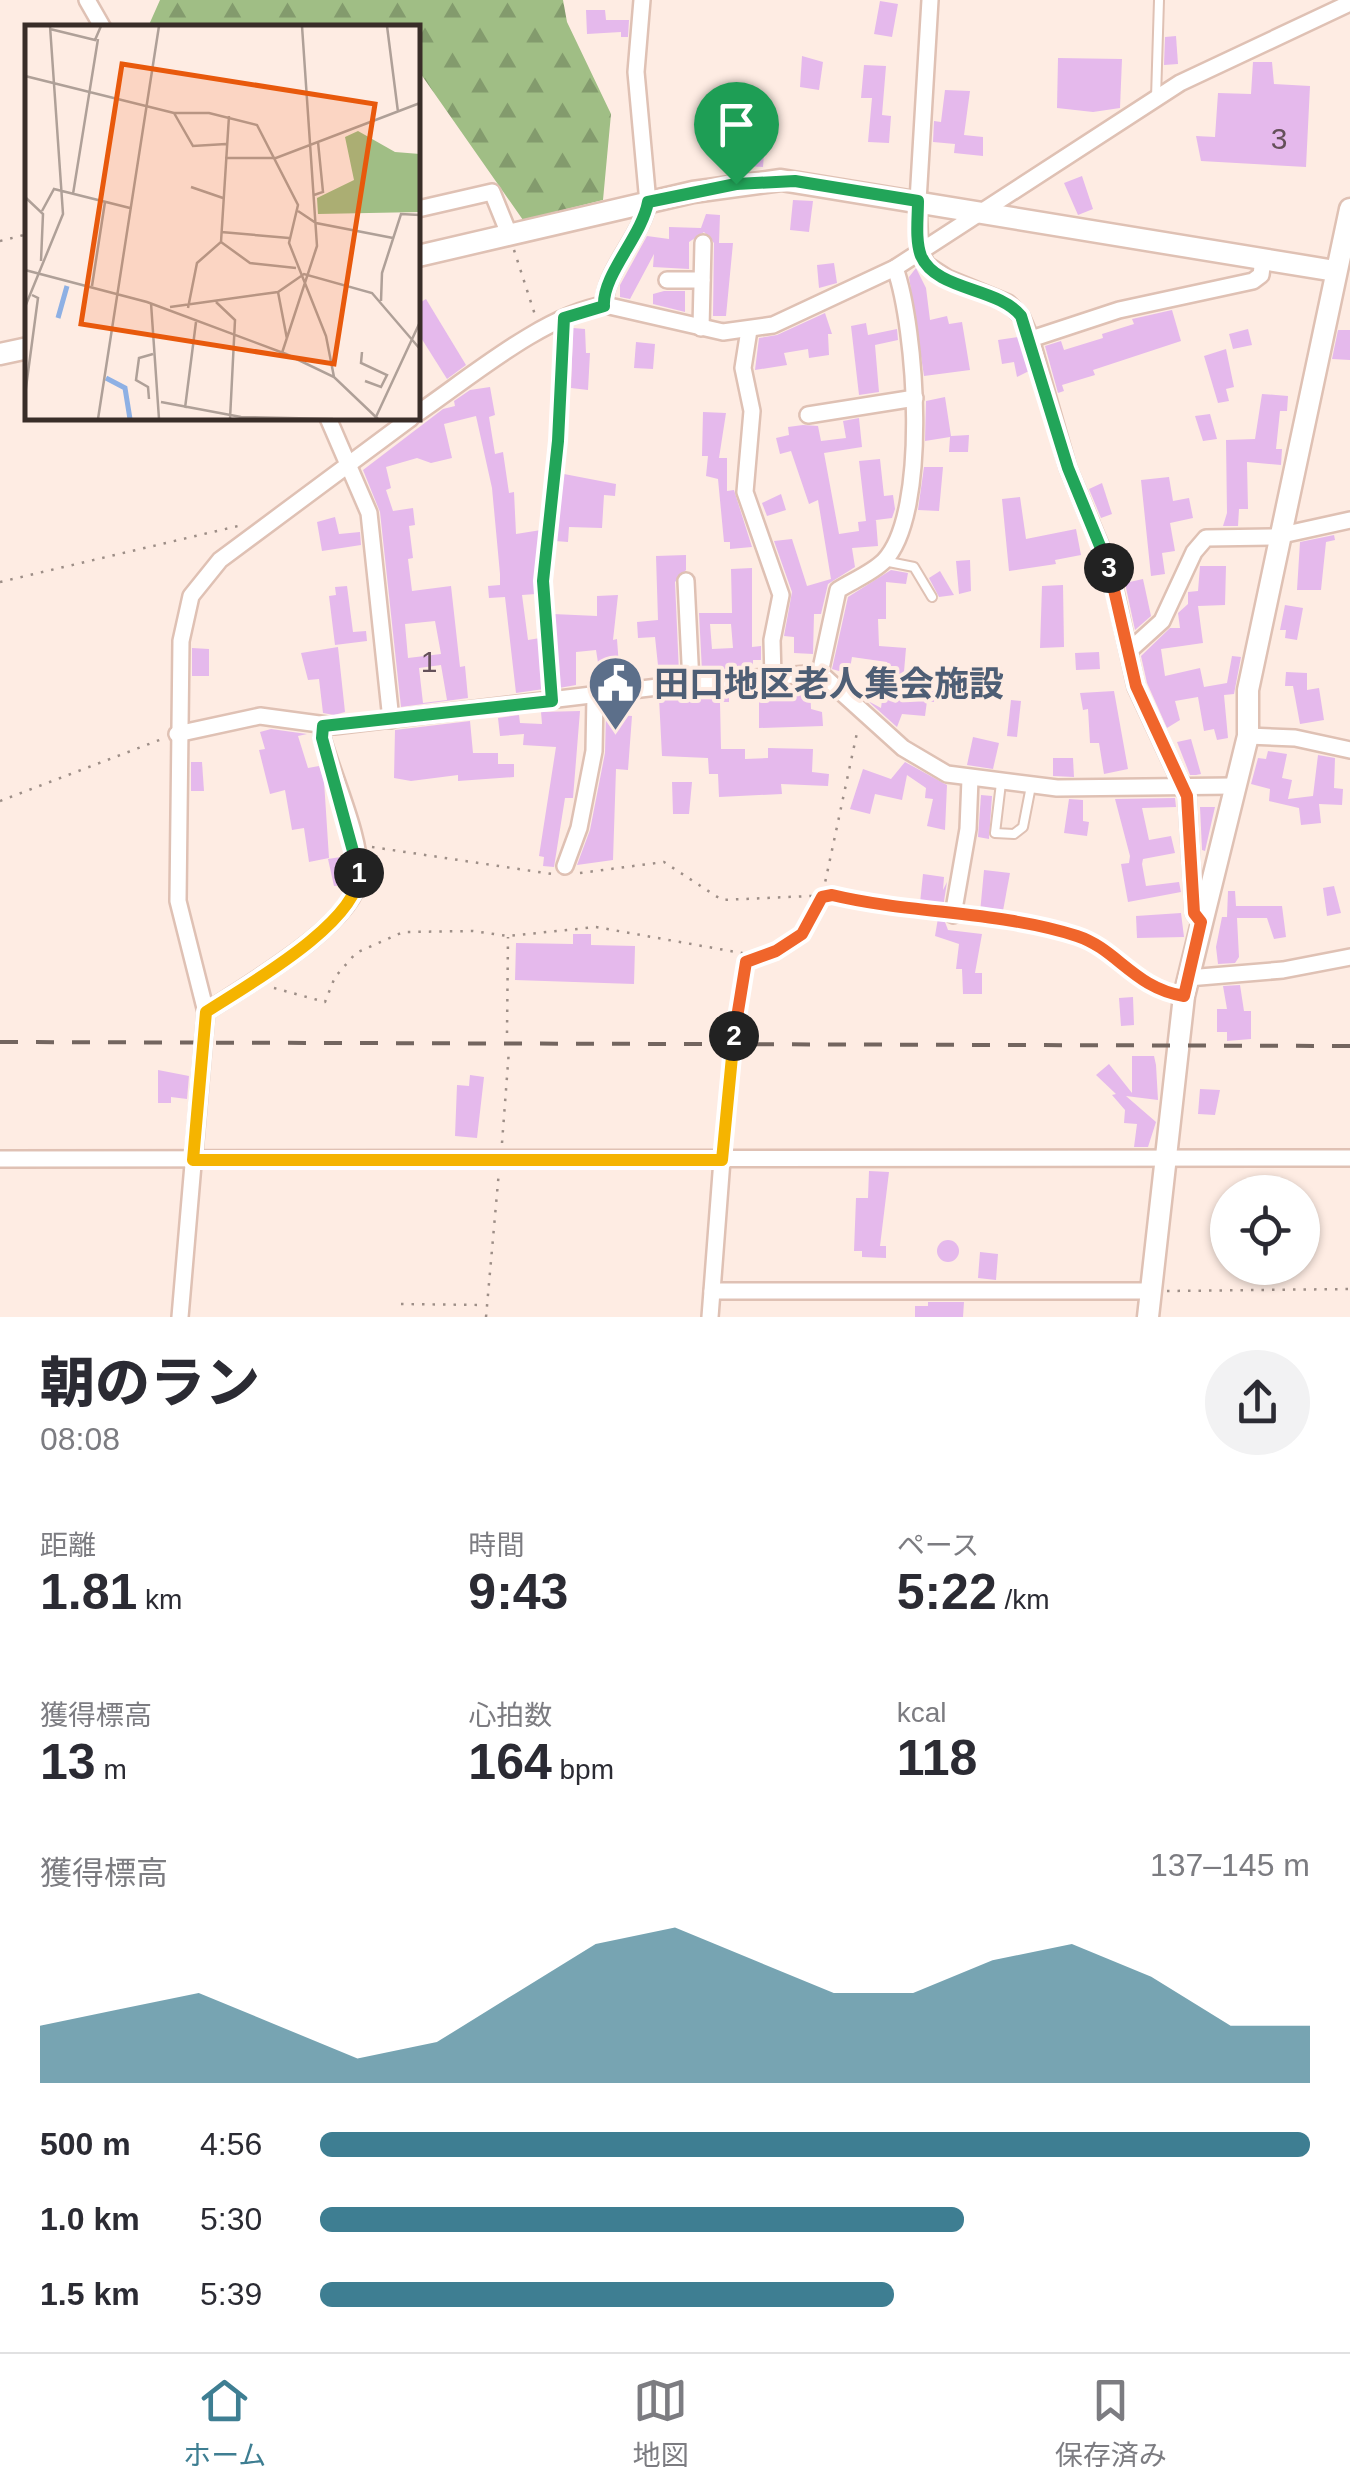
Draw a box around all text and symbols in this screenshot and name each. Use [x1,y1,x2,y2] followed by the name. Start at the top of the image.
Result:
[25,25,420,420] inset map
[694,82,779,185] pin
[709,97,764,152] icon: arrive
[1271,122,1287,155] house number: 3
[1084,543,1134,593] pin: 3
[1101,552,1117,583] text: 3
[421,645,437,678] house number: 1
[585,654,645,733] public building icon: 田口地区老人集会施設
[654,664,1004,703] place label: 田口地区老人集会施設
[334,848,384,898] pin: 1
[351,857,367,888] text: 1
[709,1011,759,1061] pin: 2
[726,1020,742,1051] text: 2
[1210,1175,1320,1285] map controls
[1210,1175,1320,1285] button: locate
[1205,1350,1310,1455] button: share
[40,1352,260,1414] text: 朝のラン
[40,1421,120,1457] text: 08:08
[40,1530,96,1561] text: 距離
[468,1530,524,1561] text: 時間
[897,1530,979,1561] text: ペース
[40,1564,137,1620] text: 1.81
[468,1564,568,1620] text: 9:43
[897,1564,997,1620] text: 5:22
[137,1584,182,1615] text: km
[997,1584,1050,1615] text: /km
[897,1697,946,1728] text: kcal
[40,1700,152,1731] text: 獲得標高
[468,1700,552,1731] text: 心拍数
[897,1730,977,1786] text: 118
[40,1734,96,1790] text: 13
[468,1734,552,1790] text: 164
[96,1754,127,1785] text: m
[552,1754,614,1785] text: bpm
[1150,1847,1310,1883] text: 137–145 m
[40,1855,168,1891] text: 獲得標高
[40,2126,131,2162] text: 500 m
[200,2126,262,2162] text: 4:56
[40,2201,140,2237] text: 1.0 km
[200,2201,262,2237] text: 5:30
[40,2276,140,2312] text: 1.5 km
[200,2276,262,2312] text: 5:39
[183,2373,266,2473] tab: ホーム
[633,2373,689,2473] tab: 地図
[1055,2373,1167,2473] tab: 保存済み

